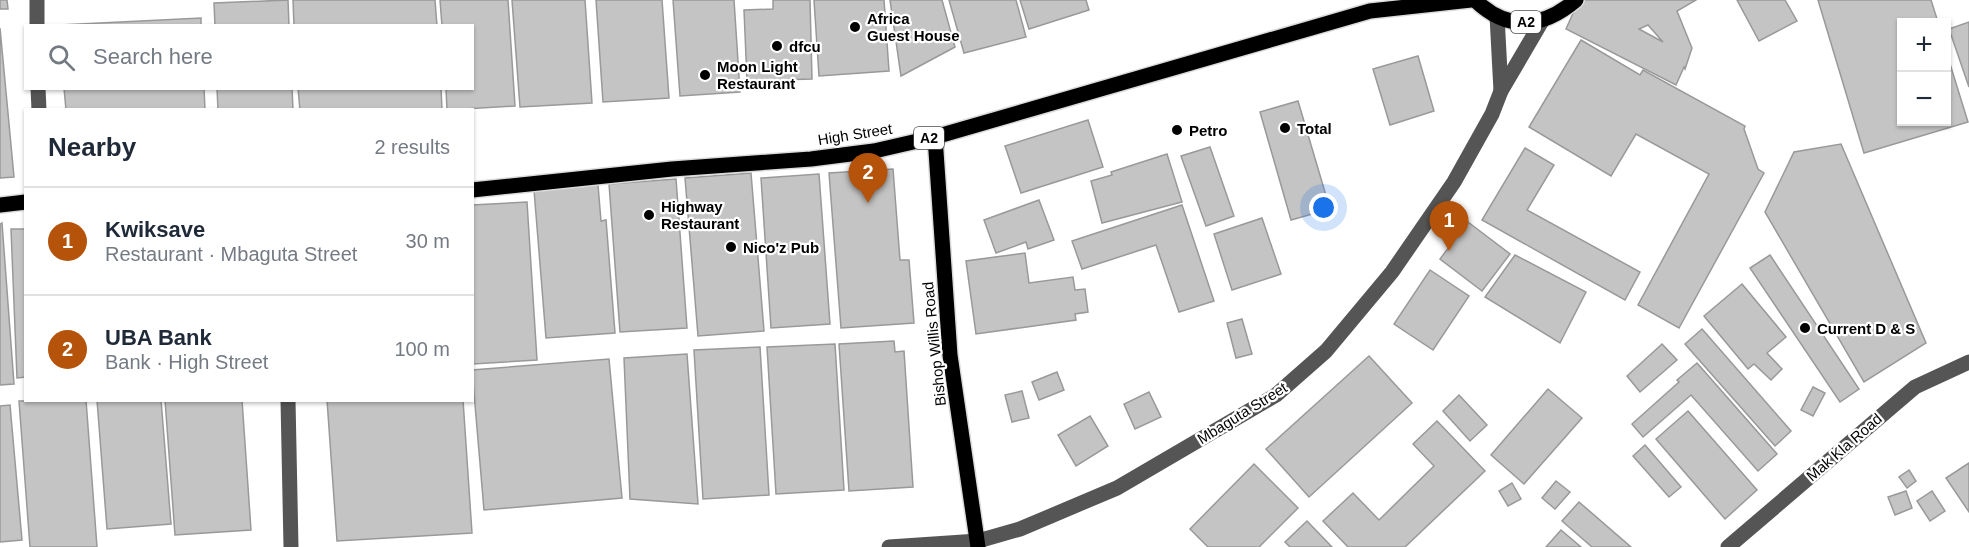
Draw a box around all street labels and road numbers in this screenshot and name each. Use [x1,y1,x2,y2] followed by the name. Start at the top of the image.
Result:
[1511,11,1541,33] road number: A2
[817,120,894,148] street label: High Street
[914,127,944,149] road number: A2
[919,281,949,407] street label: Bishop Willis Road
[1194,378,1291,447] street label: Mbaguta Street
[1803,410,1885,484] street label: Mak Kla Road

